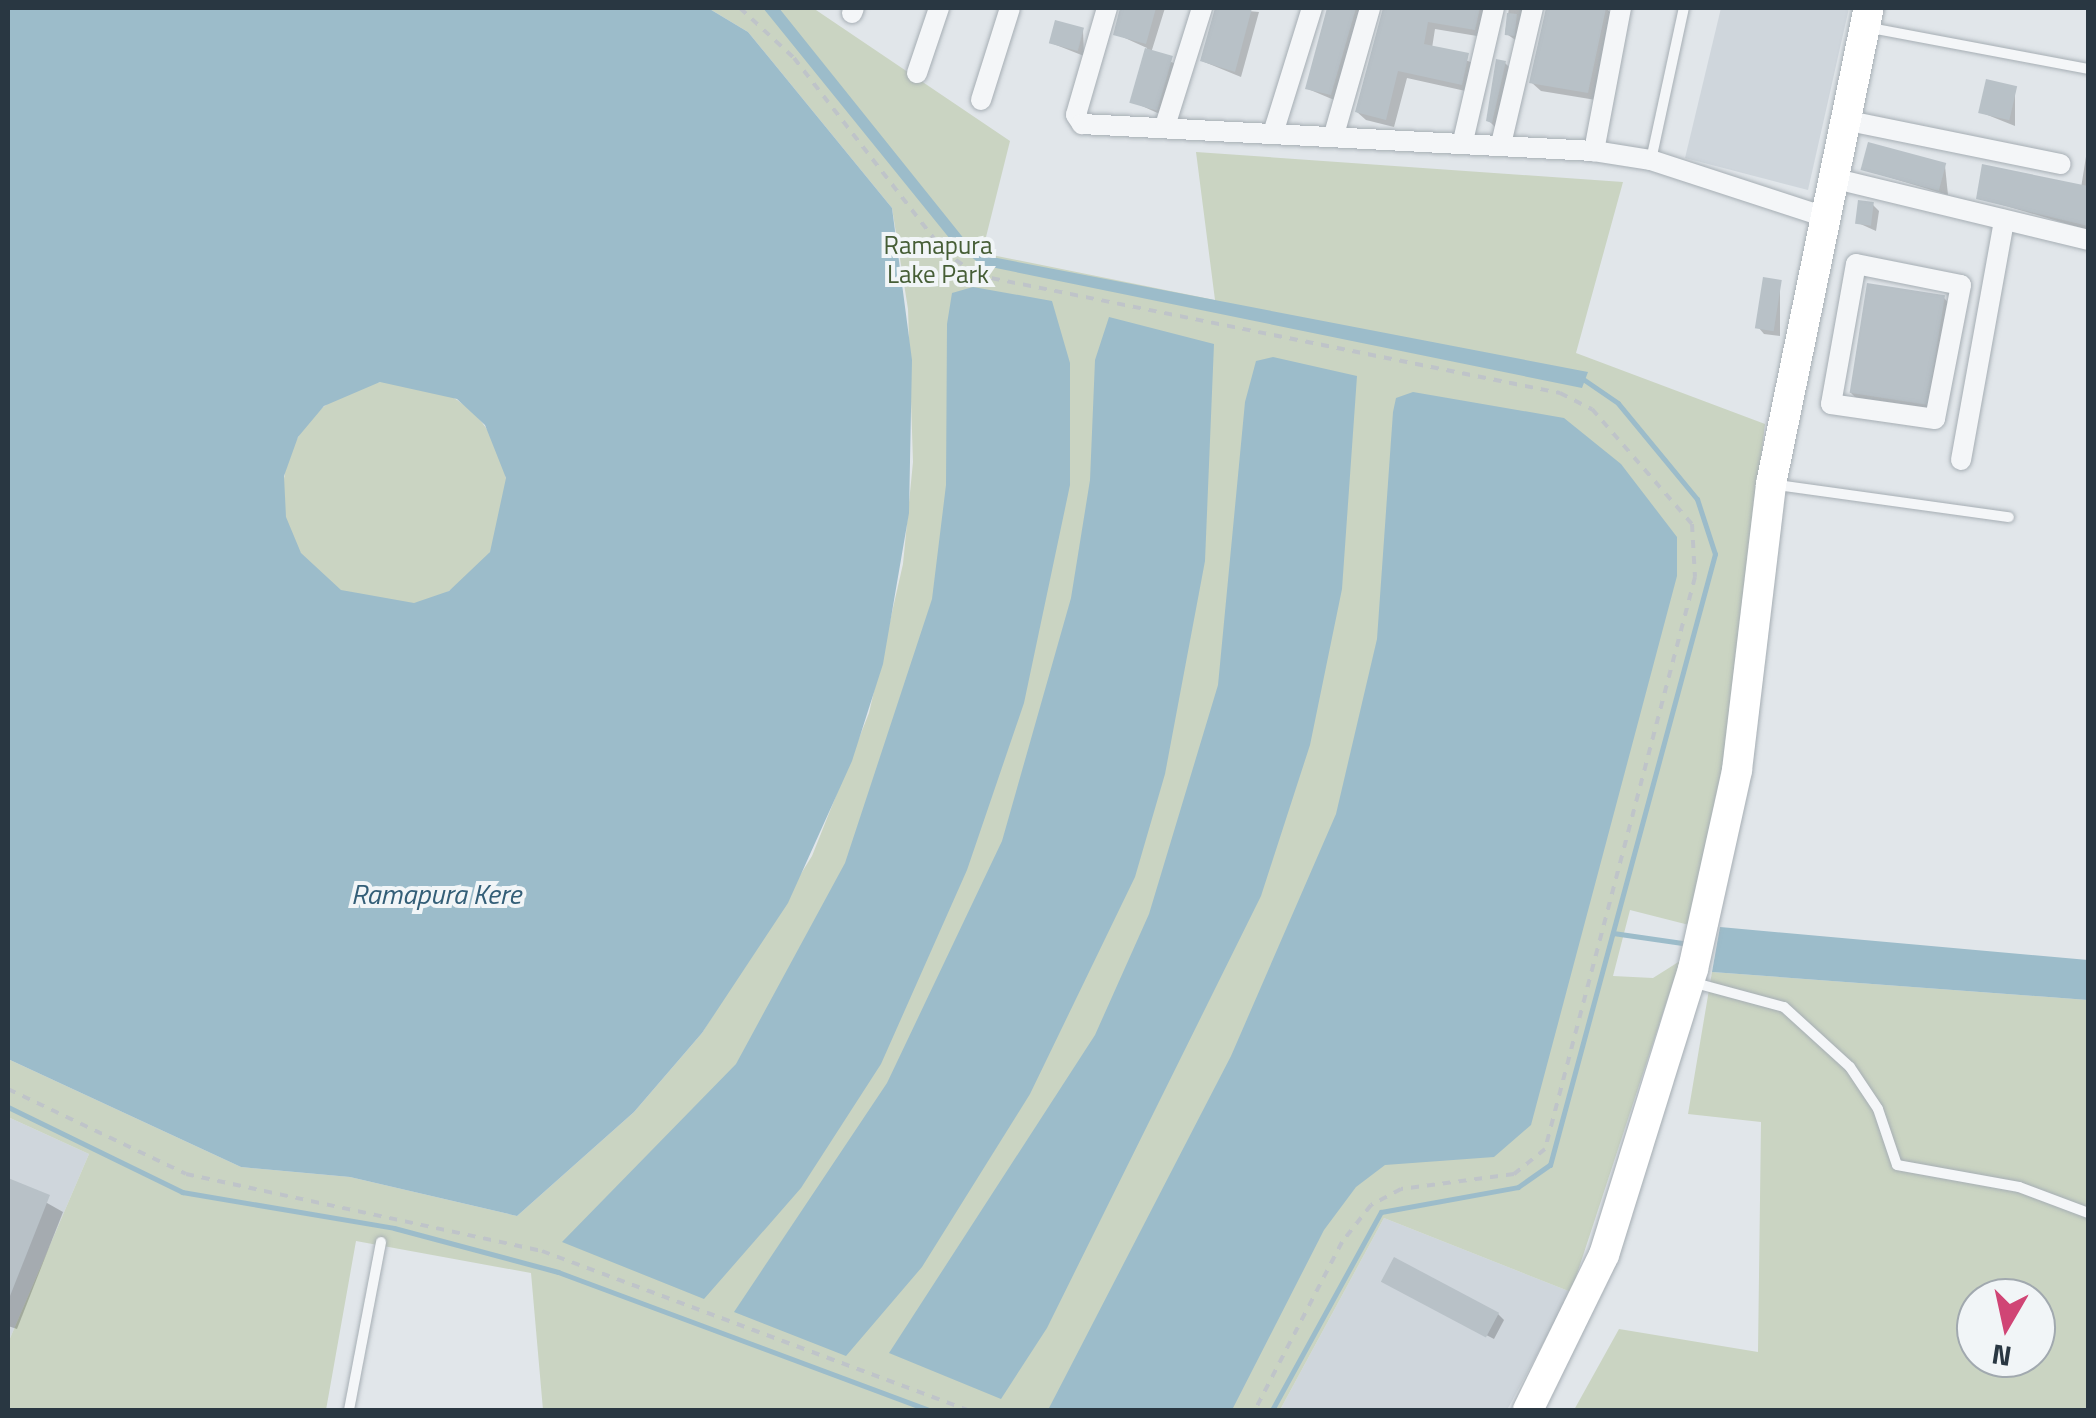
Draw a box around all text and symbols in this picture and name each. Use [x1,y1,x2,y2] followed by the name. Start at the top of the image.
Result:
[884,231,992,290] park label: Ramapura Lake Park
[351,877,521,911] water label: Ramapura Kere
[1956,1278,2056,1378] north arrow
[1989,1333,2014,1379] text: N

